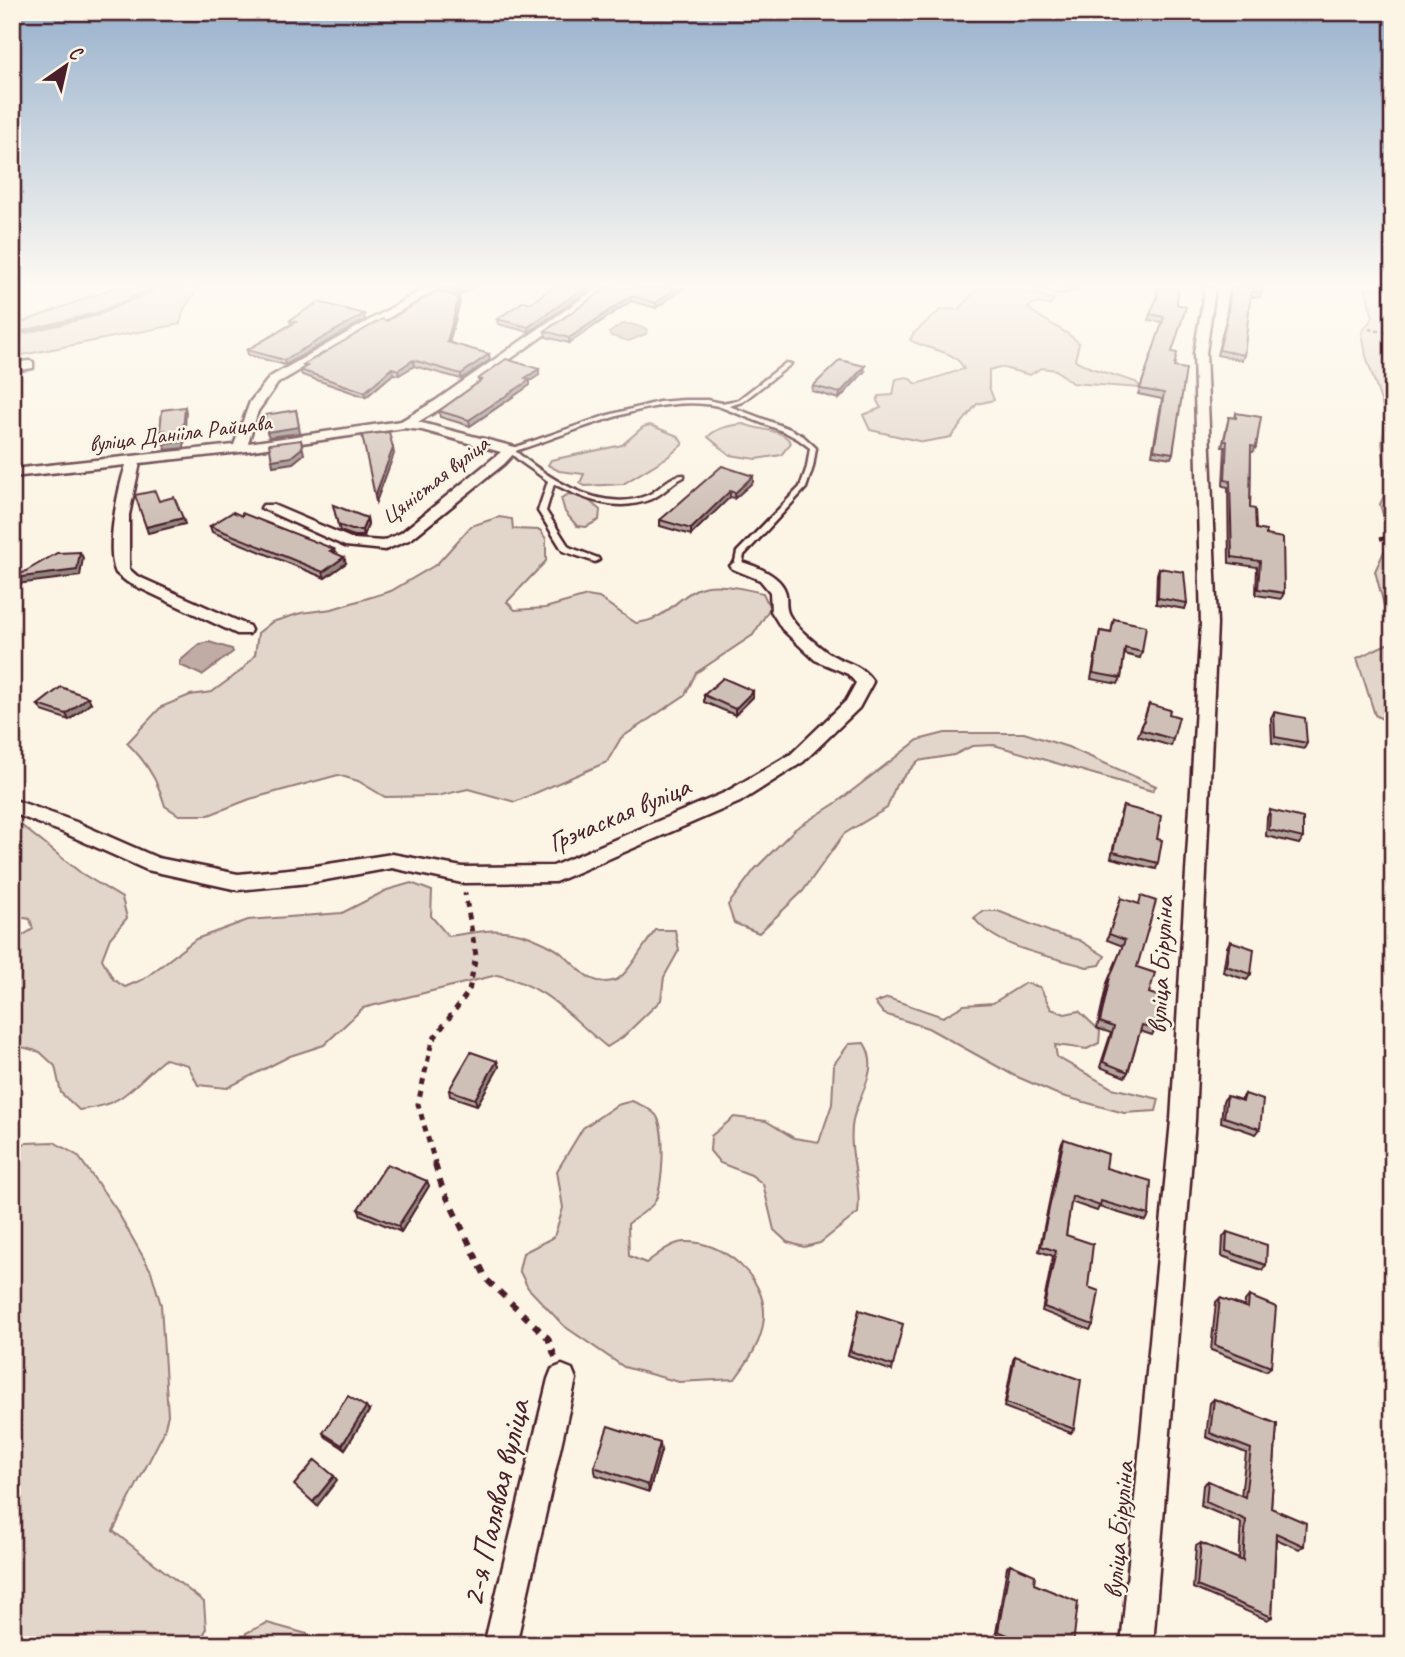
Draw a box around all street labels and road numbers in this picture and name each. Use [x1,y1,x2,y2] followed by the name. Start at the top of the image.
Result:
[87,407,275,459] street label: вуліца Данііла Райцава
[375,428,496,531] street label: Цяністая вуліца
[543,768,697,860] street label: Грэчаская вуліца
[1139,894,1181,1035] street label: вуліца Біруліна
[451,1393,540,1611] street label: 2-я Палявая вуліца
[1095,1458,1142,1600] street label: вуліца Біруліна

